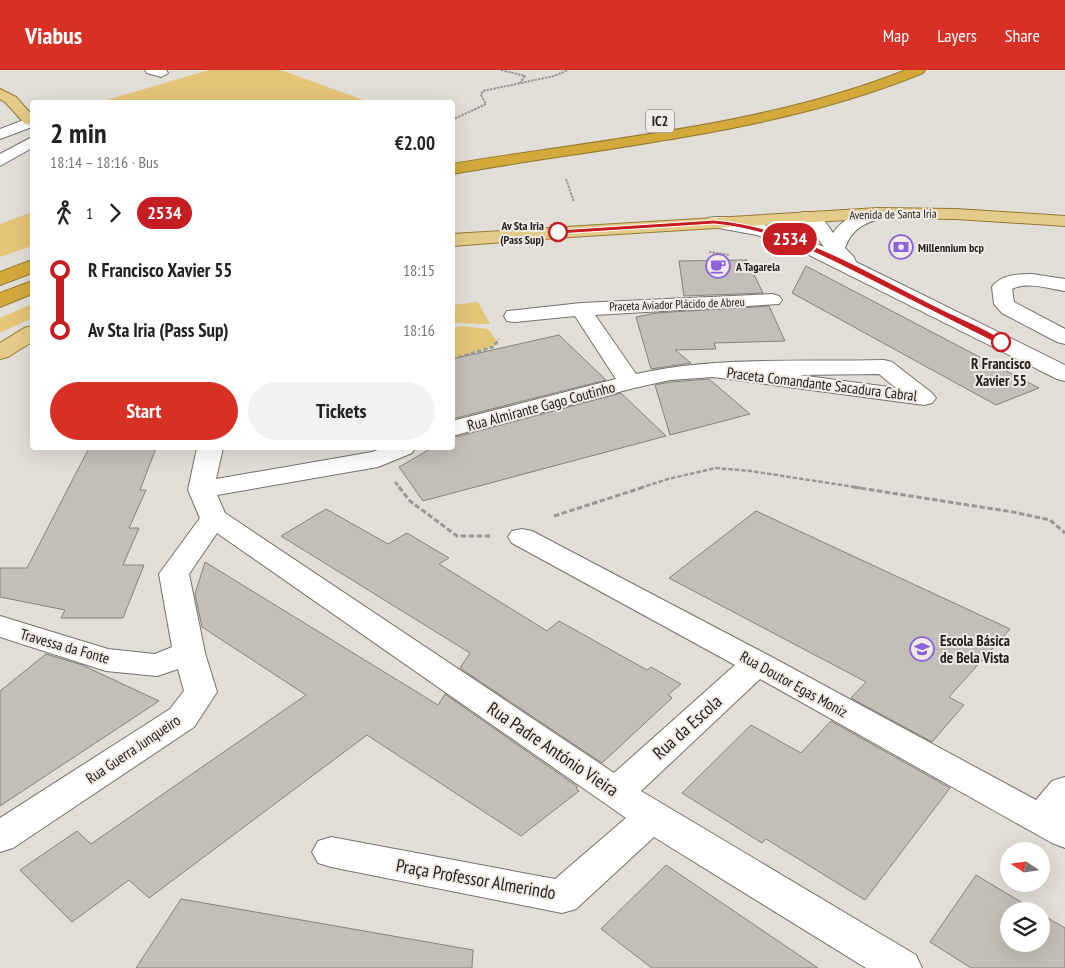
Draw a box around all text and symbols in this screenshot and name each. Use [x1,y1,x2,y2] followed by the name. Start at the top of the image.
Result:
[25,20,82,51] text: Viabus
[883,24,909,47] text: Map
[937,24,977,47] text: Layers
[1005,24,1040,47] text: Share
[646,110,674,132] road number: IC2
[50,114,107,151] text: 2 min
[395,131,435,155] text: €2.00
[50,152,158,172] text: 18:14 – 18:16 · Bus
[50,199,78,227] icon: walk
[101,199,129,227] icon: forward
[147,201,182,224] text: 2534
[86,203,93,223] text: 1
[849,206,937,222] street label: Avenida de Santa Iria
[500,218,544,247] place label: Av Sta Iria (Pass Sup)
[548,222,568,242] marker: Av Sta Iria (Pass Sup)
[755,223,825,255] line badge: 2534
[773,227,807,250] text: 2534
[888,234,914,260] bank icon: Millennium bcp
[918,240,984,255] place label: Millennium bcp
[705,253,731,279] cafe icon: A Tagarela
[88,258,232,282] text: R Francisco Xavier 55
[735,259,780,274] place label: A Tagarela
[403,260,435,280] text: 18:15
[609,294,745,314] street label: Praceta Aviador Plácido de Abreu
[88,318,229,342] text: Av Sta Iria (Pass Sup)
[403,320,435,340] text: 18:16
[991,332,1011,352] marker: R Francisco Xavier 55
[971,354,1031,390] place label: R Francisco Xavier 55
[726,363,919,405] street label: Praceta Comandante Sacadura Cabral
[465,377,617,435] street label: Rua Almirante Gago Coutinho
[50,382,238,440] button: Start
[248,382,435,440] button: Tickets
[18,624,112,668] street label: Travessa da Fonte
[940,631,1010,667] place label: Escola Básica de Bela Vista
[909,636,935,662] school or university icon: Escola Básica de Bela Vista
[737,647,851,721] street label: Rua Doutor Egas Moniz
[648,690,726,764] street label: Rua da Escola
[483,697,623,801] street label: Rua Padre António Vieira
[82,710,184,788] street label: Rua Guerra Junqueiro
[1000,842,1050,892] north arrow
[1000,842,1050,952] map controls
[394,854,558,904] street label: Praça Professor Almerindo
[1000,902,1050,952] button: layers

